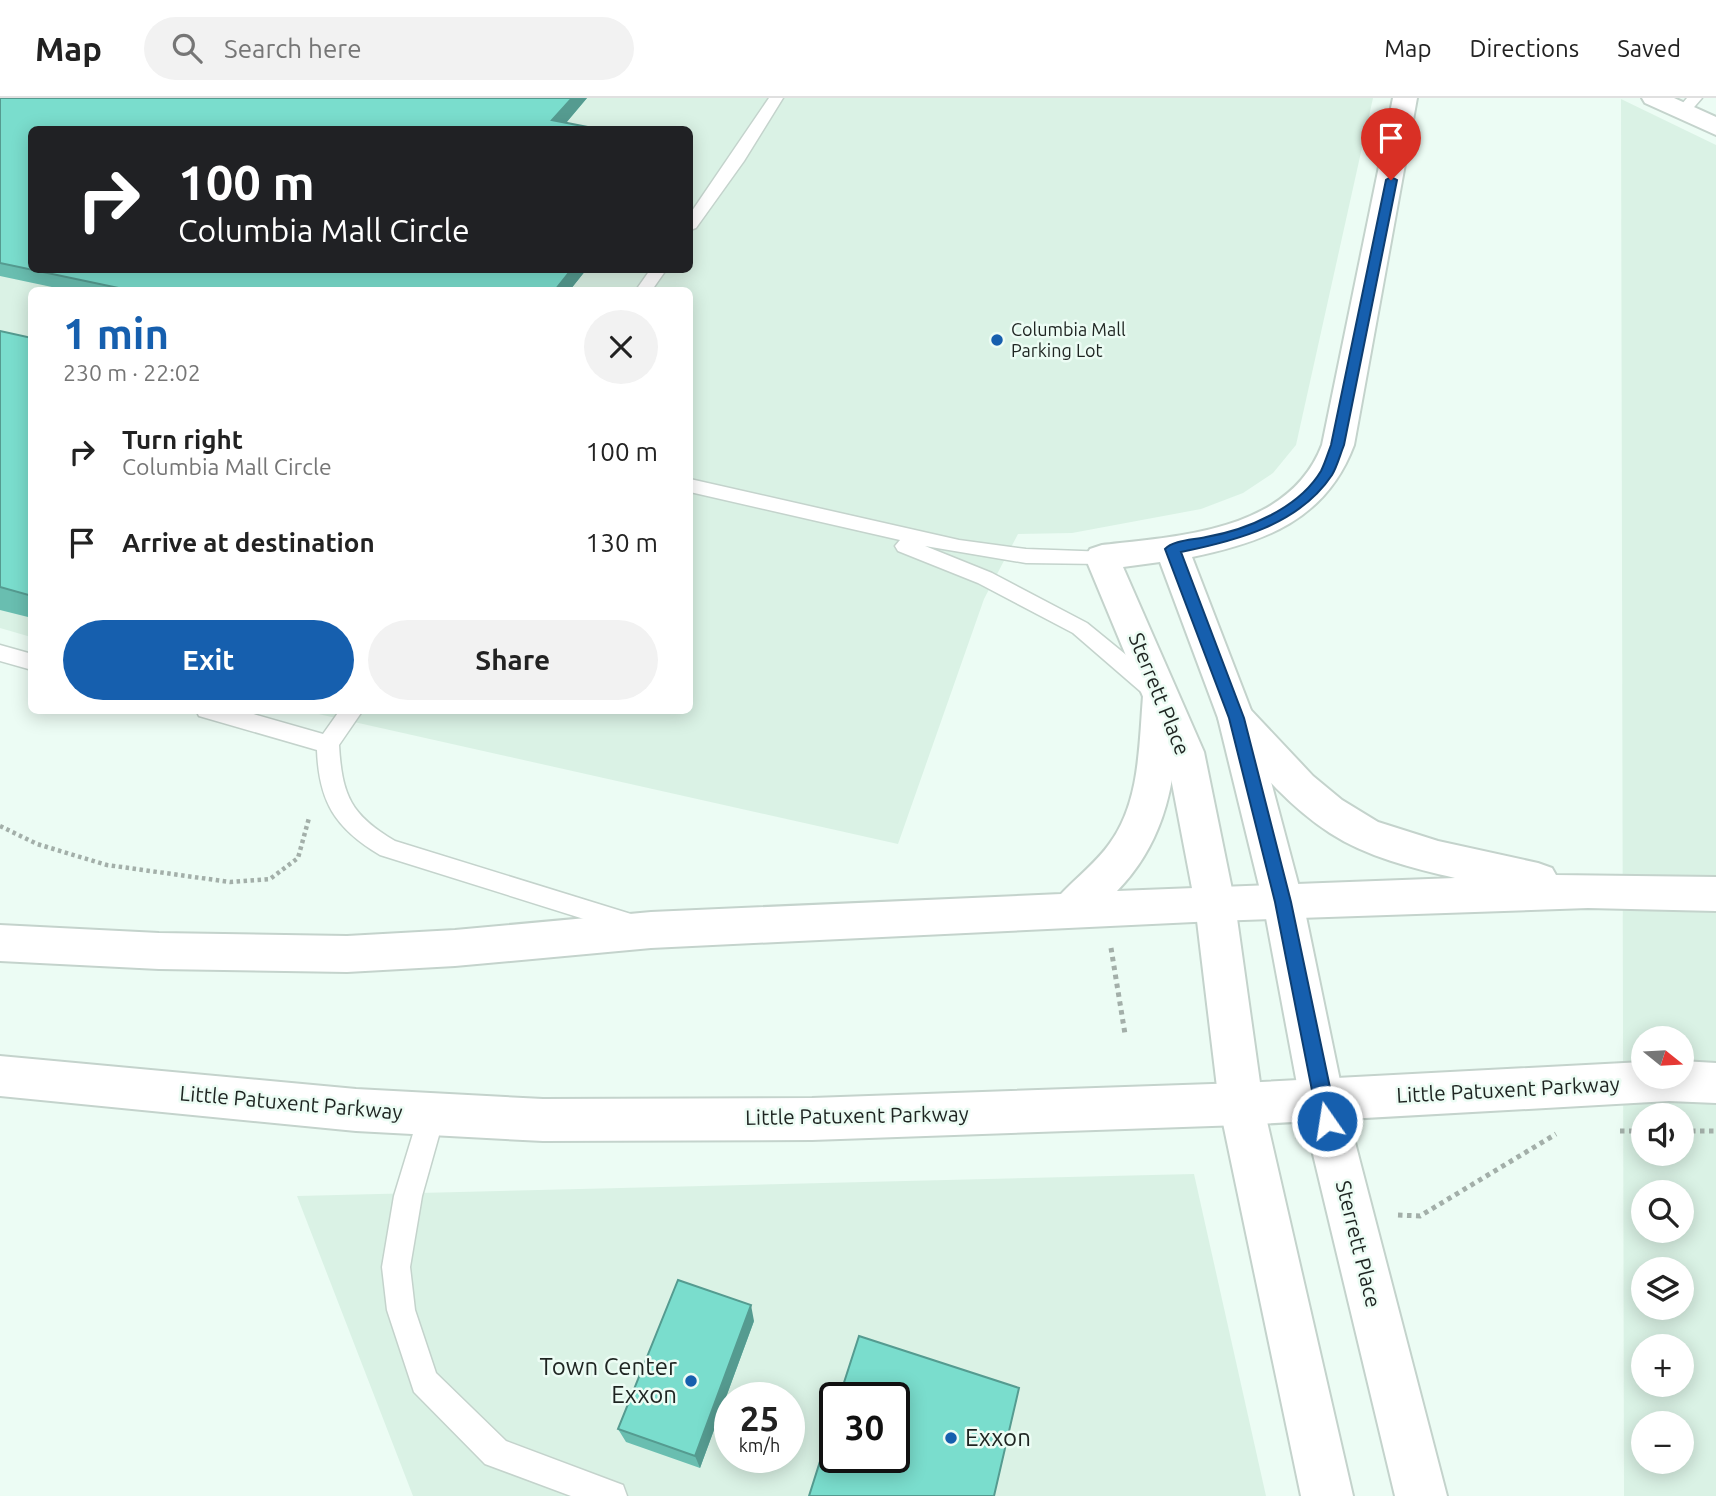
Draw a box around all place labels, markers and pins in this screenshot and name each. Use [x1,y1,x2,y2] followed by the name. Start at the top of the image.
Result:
[1361,108,1421,180] pin
[1011,319,1126,360] place label: Columbia Mall Parking Lot
[989,332,1005,348] marker: Columbia Mall Parking Lot
[540,1353,677,1408] place label: Town Center Exxon
[683,1373,699,1389] marker: Town Center Exxon
[965,1424,1031,1451] place label: Exxon
[943,1430,959,1446] marker: Exxon

